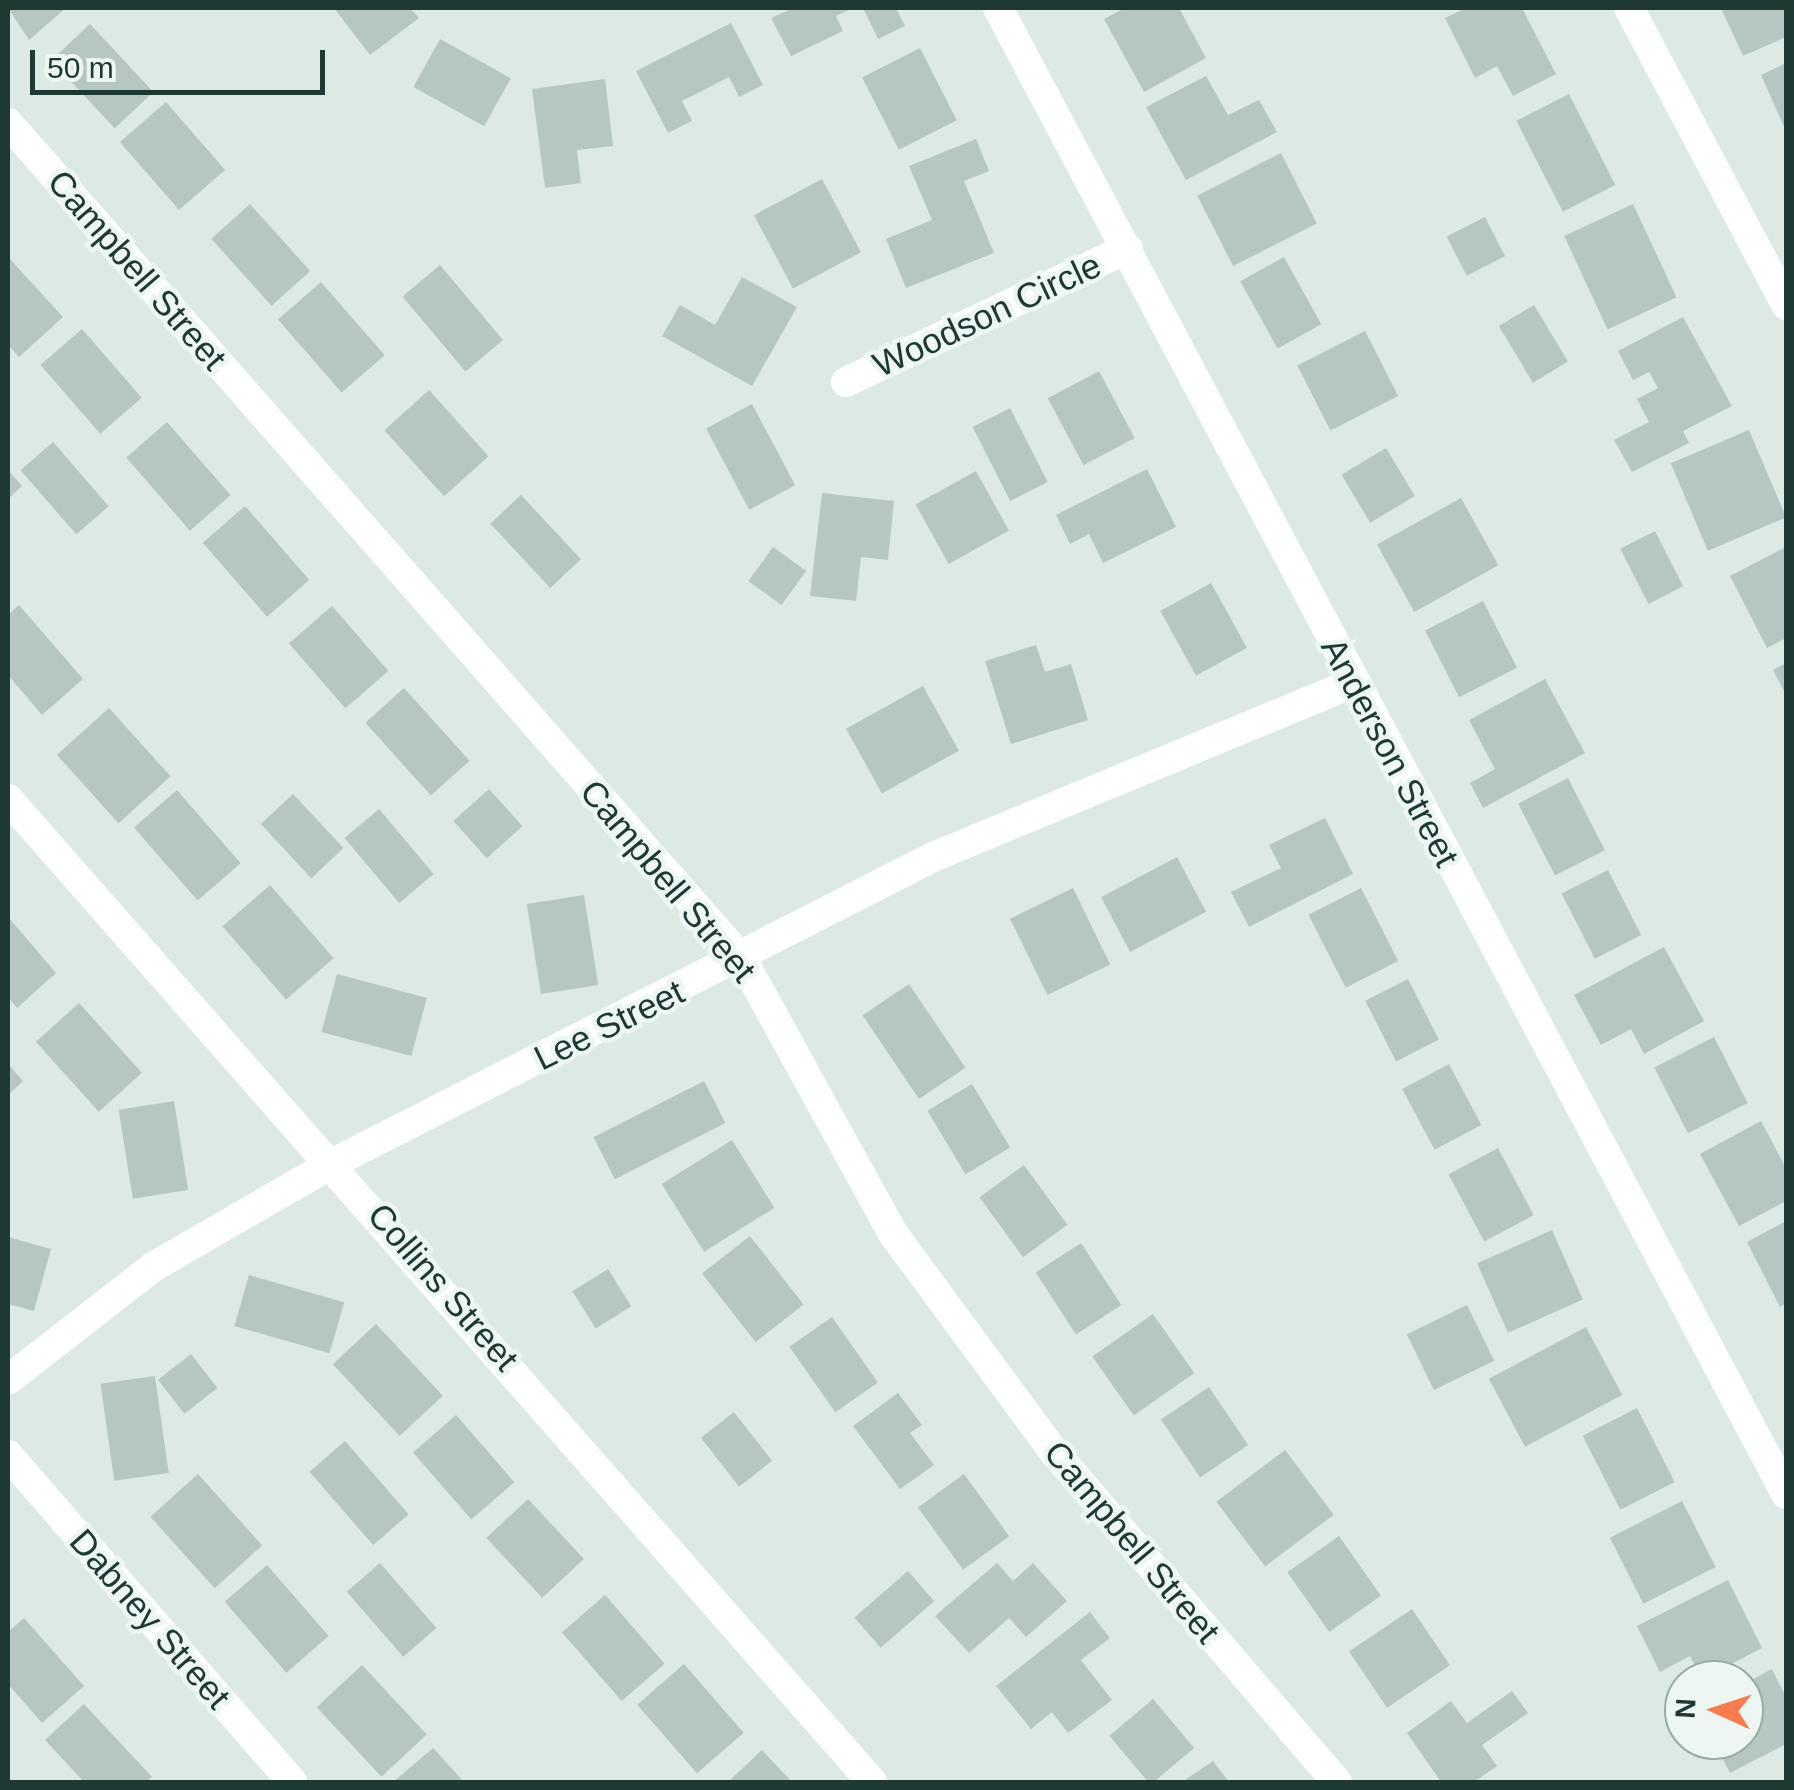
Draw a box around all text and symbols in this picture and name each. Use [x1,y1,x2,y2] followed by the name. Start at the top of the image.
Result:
[35,30,330,92] scale bar
[47,51,114,84] text: 50 m
[39,162,235,378] street label: Campbell Street
[866,244,1108,386] street label: Woodson Circle
[1312,630,1468,874] street label: Anderson Street
[571,771,765,991] street label: Campbell Street
[527,971,691,1079] street label: Lee Street
[359,1195,527,1379] street label: Collins Street
[1035,1432,1229,1652] street label: Campbell Street
[61,1521,239,1717] street label: Dabney Street
[1664,1660,1764,1760] north arrow
[1670,1698,1702,1719] text: N

